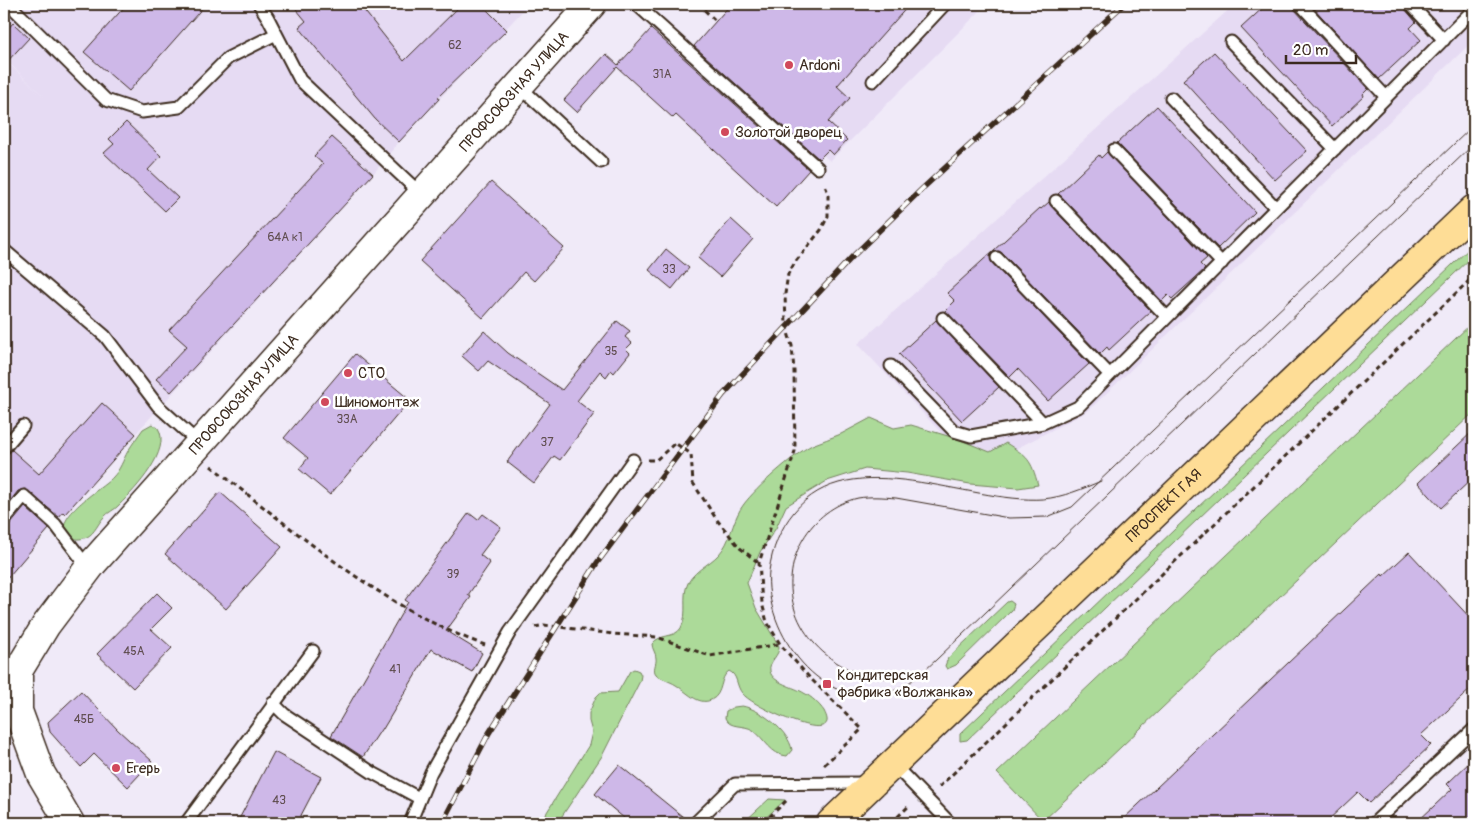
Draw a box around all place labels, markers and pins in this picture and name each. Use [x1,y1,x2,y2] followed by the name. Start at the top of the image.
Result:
[799,56,840,75] place label: Ardoni
[783,59,795,71] marker: Ardoni
[735,123,842,142] place label: Золотой дворец
[719,126,731,138] marker: Золотой дворец
[358,364,385,383] place label: СТО
[342,367,354,379] marker: СТО
[335,393,419,412] place label: Шиномонтаж
[319,396,331,408] marker: Шиномонтаж
[837,666,973,702] place label: Кондитерская фабрика «Волжанка»
[821,678,833,690] marker: Кондитерская фабрика «Волжанка»
[126,759,160,778] place label: Егерь
[110,762,122,774] marker: Егерь

